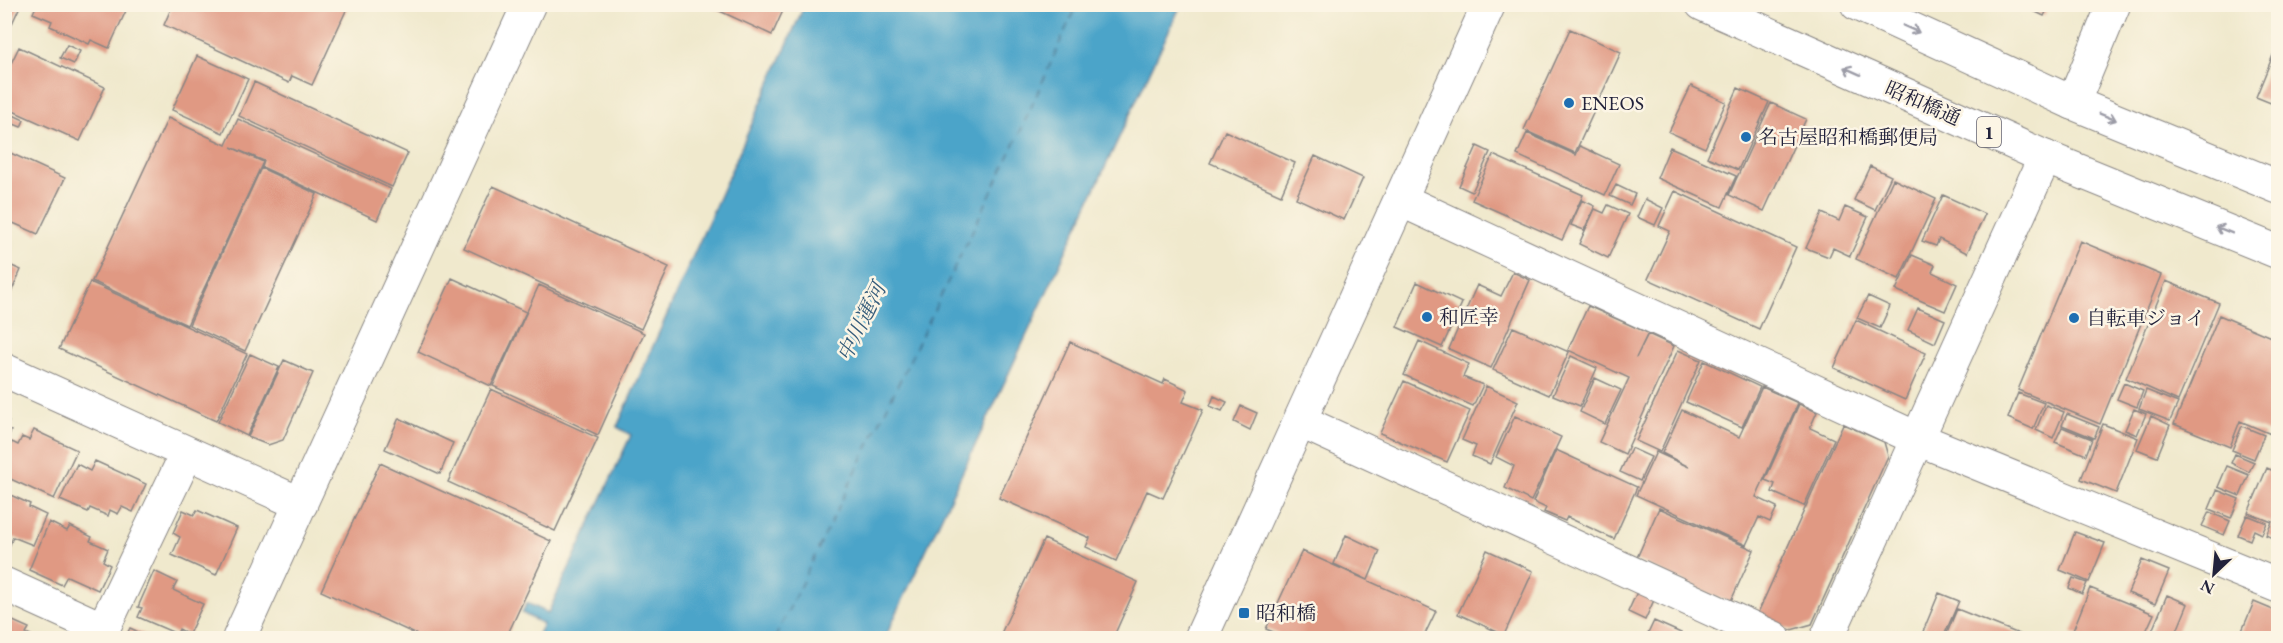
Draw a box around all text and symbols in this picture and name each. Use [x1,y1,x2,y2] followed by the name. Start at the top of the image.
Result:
[1901,23,1919,35] one-way arrow
[1843,65,1862,76] one-way arrow
[1881,75,1965,131] street label: 昭和橋通
[1581,90,1644,116] place label: ENEOS
[1562,96,1576,110] marker: ENEOS
[2098,112,2117,123] one-way arrow
[1977,117,2001,147] road number: 1
[1758,124,1938,150] place label: 名古屋昭和橋郵便局
[1739,130,1753,144] marker: 名古屋昭和橋郵便局
[2216,224,2234,235] one-way arrow
[830,275,893,366] water label: 中川運河
[1439,304,1499,330] place label: 和匠幸
[2086,305,2206,331] place label: 自転車ジョイ
[1420,310,1434,324] marker: 和匠幸
[2067,311,2081,325] marker: 自転車ジョイ
[2184,544,2244,604] north arrow
[2197,575,2218,599] text: N
[1256,600,1316,626] place label: 昭和橋
[1237,606,1251,620] marker: 昭和橋

